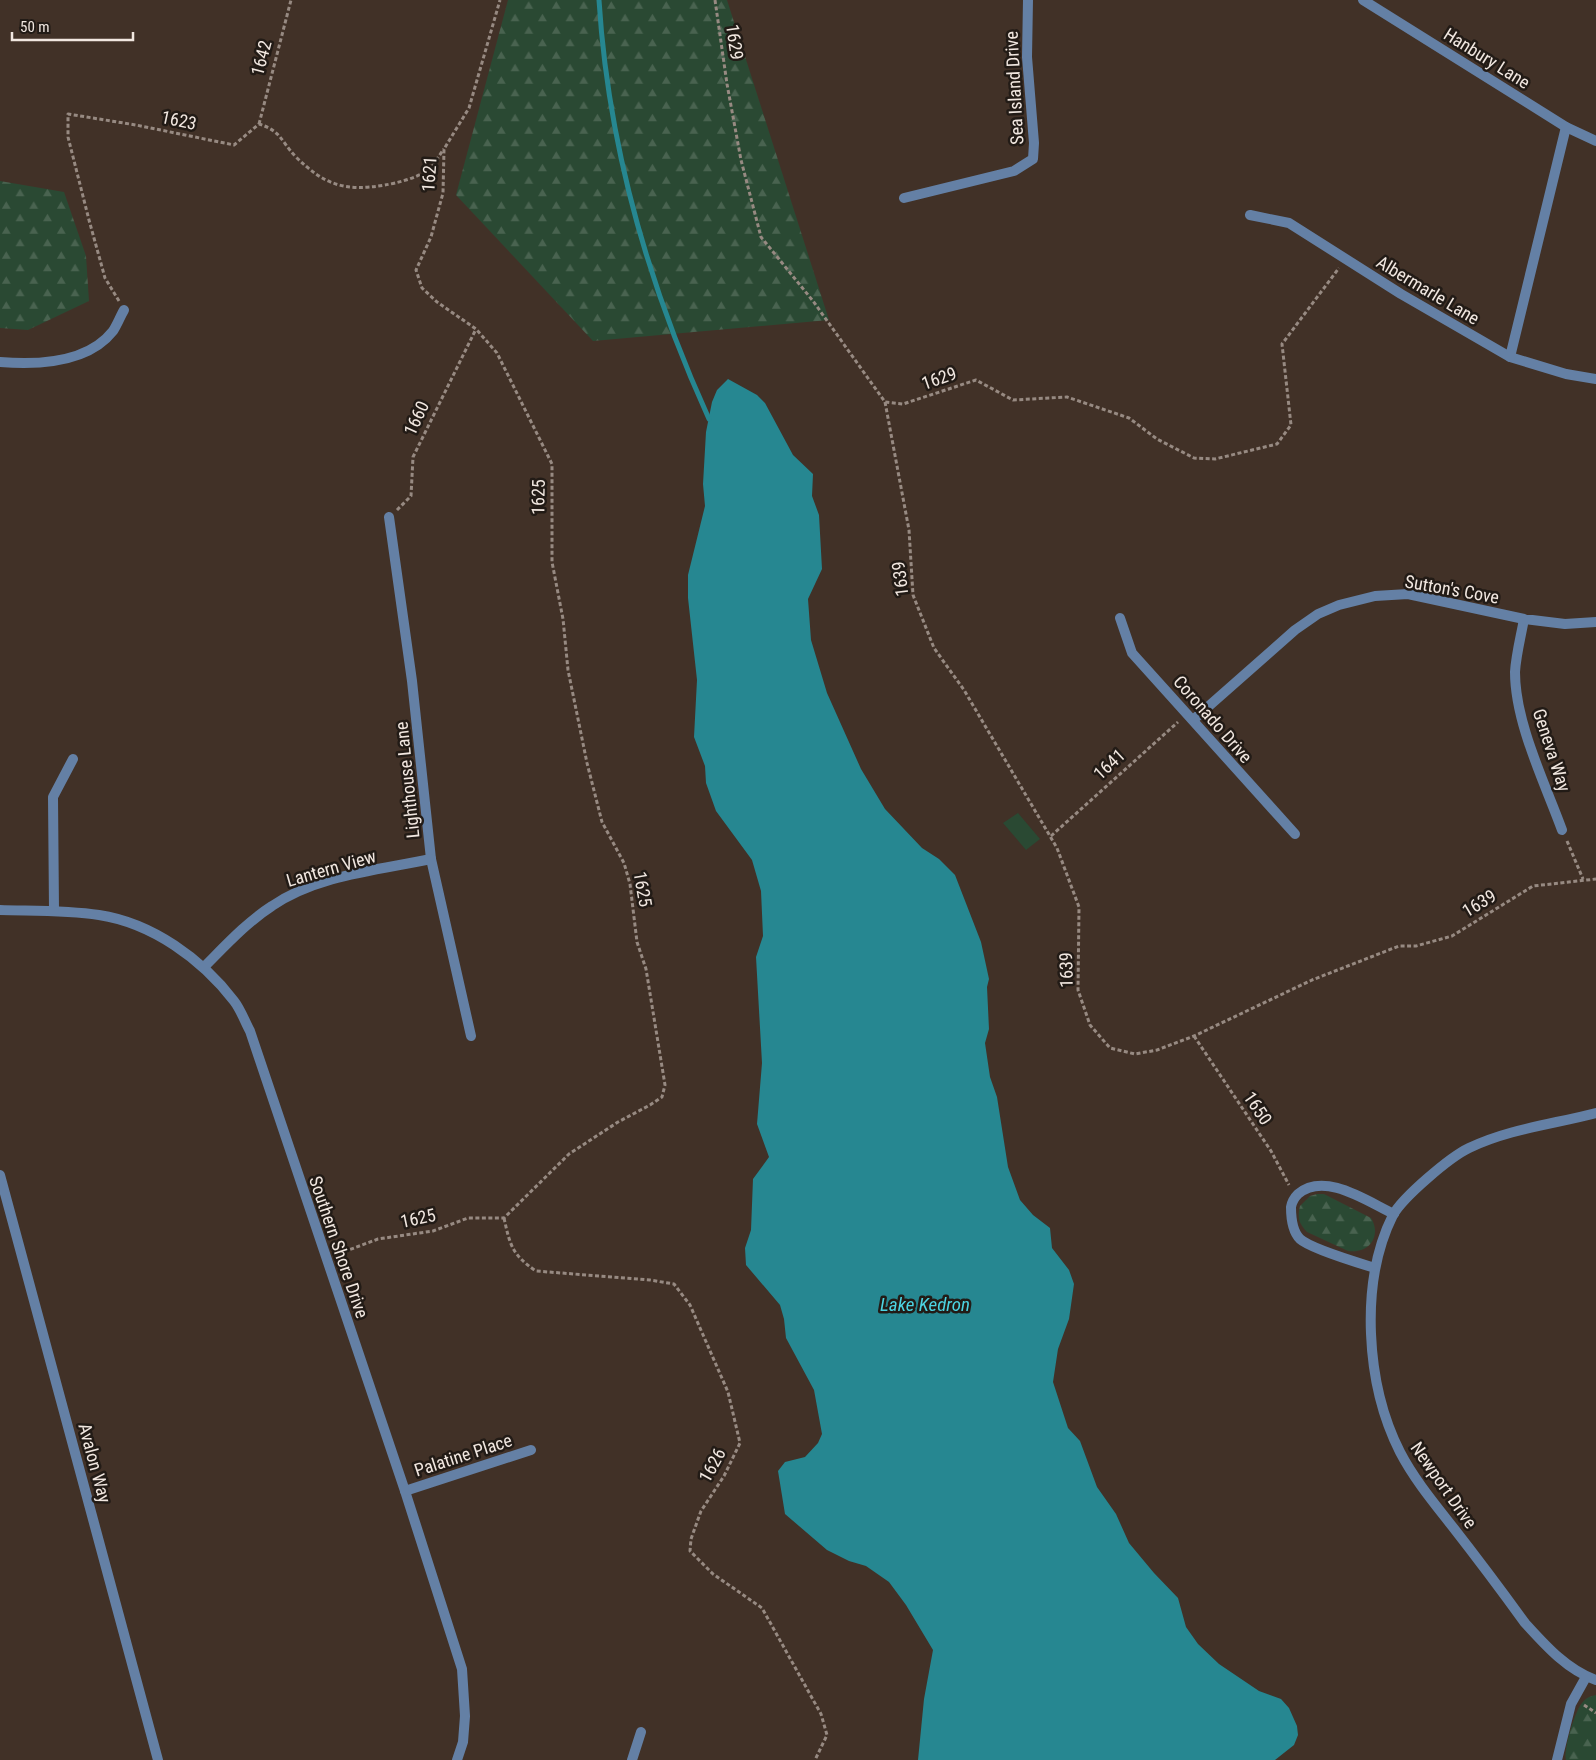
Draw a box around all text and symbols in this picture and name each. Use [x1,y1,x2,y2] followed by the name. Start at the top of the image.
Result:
[12,10,134,42] scale bar
[20,18,50,36] text: 50 m
[722,23,748,61] street label: 1629
[1440,23,1534,93] street label: Hanbury Lane
[1001,31,1027,145] street label: Sea Island Drive
[246,38,276,78] street label: 1642
[159,106,199,134] street label: 1623
[417,156,441,192] street label: 1621
[1373,251,1483,329] street label: Albermarle Lane
[919,362,959,394] street label: 1629
[399,397,433,439] street label: 1660
[527,479,549,515] street label: 1625
[887,560,913,598] street label: 1639
[1403,570,1501,608] street label: Sutton's Cove
[1169,671,1257,767] street label: Coronado Drive
[1529,706,1575,795] street label: Geneva Way
[390,721,424,839] street label: Lighthouse Lane
[1089,744,1129,784] street label: 1641
[284,845,379,891] street label: Lantern View
[630,870,656,908] street label: 1625
[1458,885,1500,921] street label: 1639
[1055,952,1077,988] street label: 1639
[1239,1087,1277,1129] street label: 1650
[305,1173,373,1321] street label: Southern Shore Drive
[398,1204,438,1232] street label: 1625
[880,1293,970,1316] water label: Lake Kedron
[74,1421,116,1506] street label: Avalon Way
[411,1429,515,1481] street label: Palatine Place
[1407,1438,1481,1532] street label: Newport Drive
[694,1444,730,1486] street label: 1626

